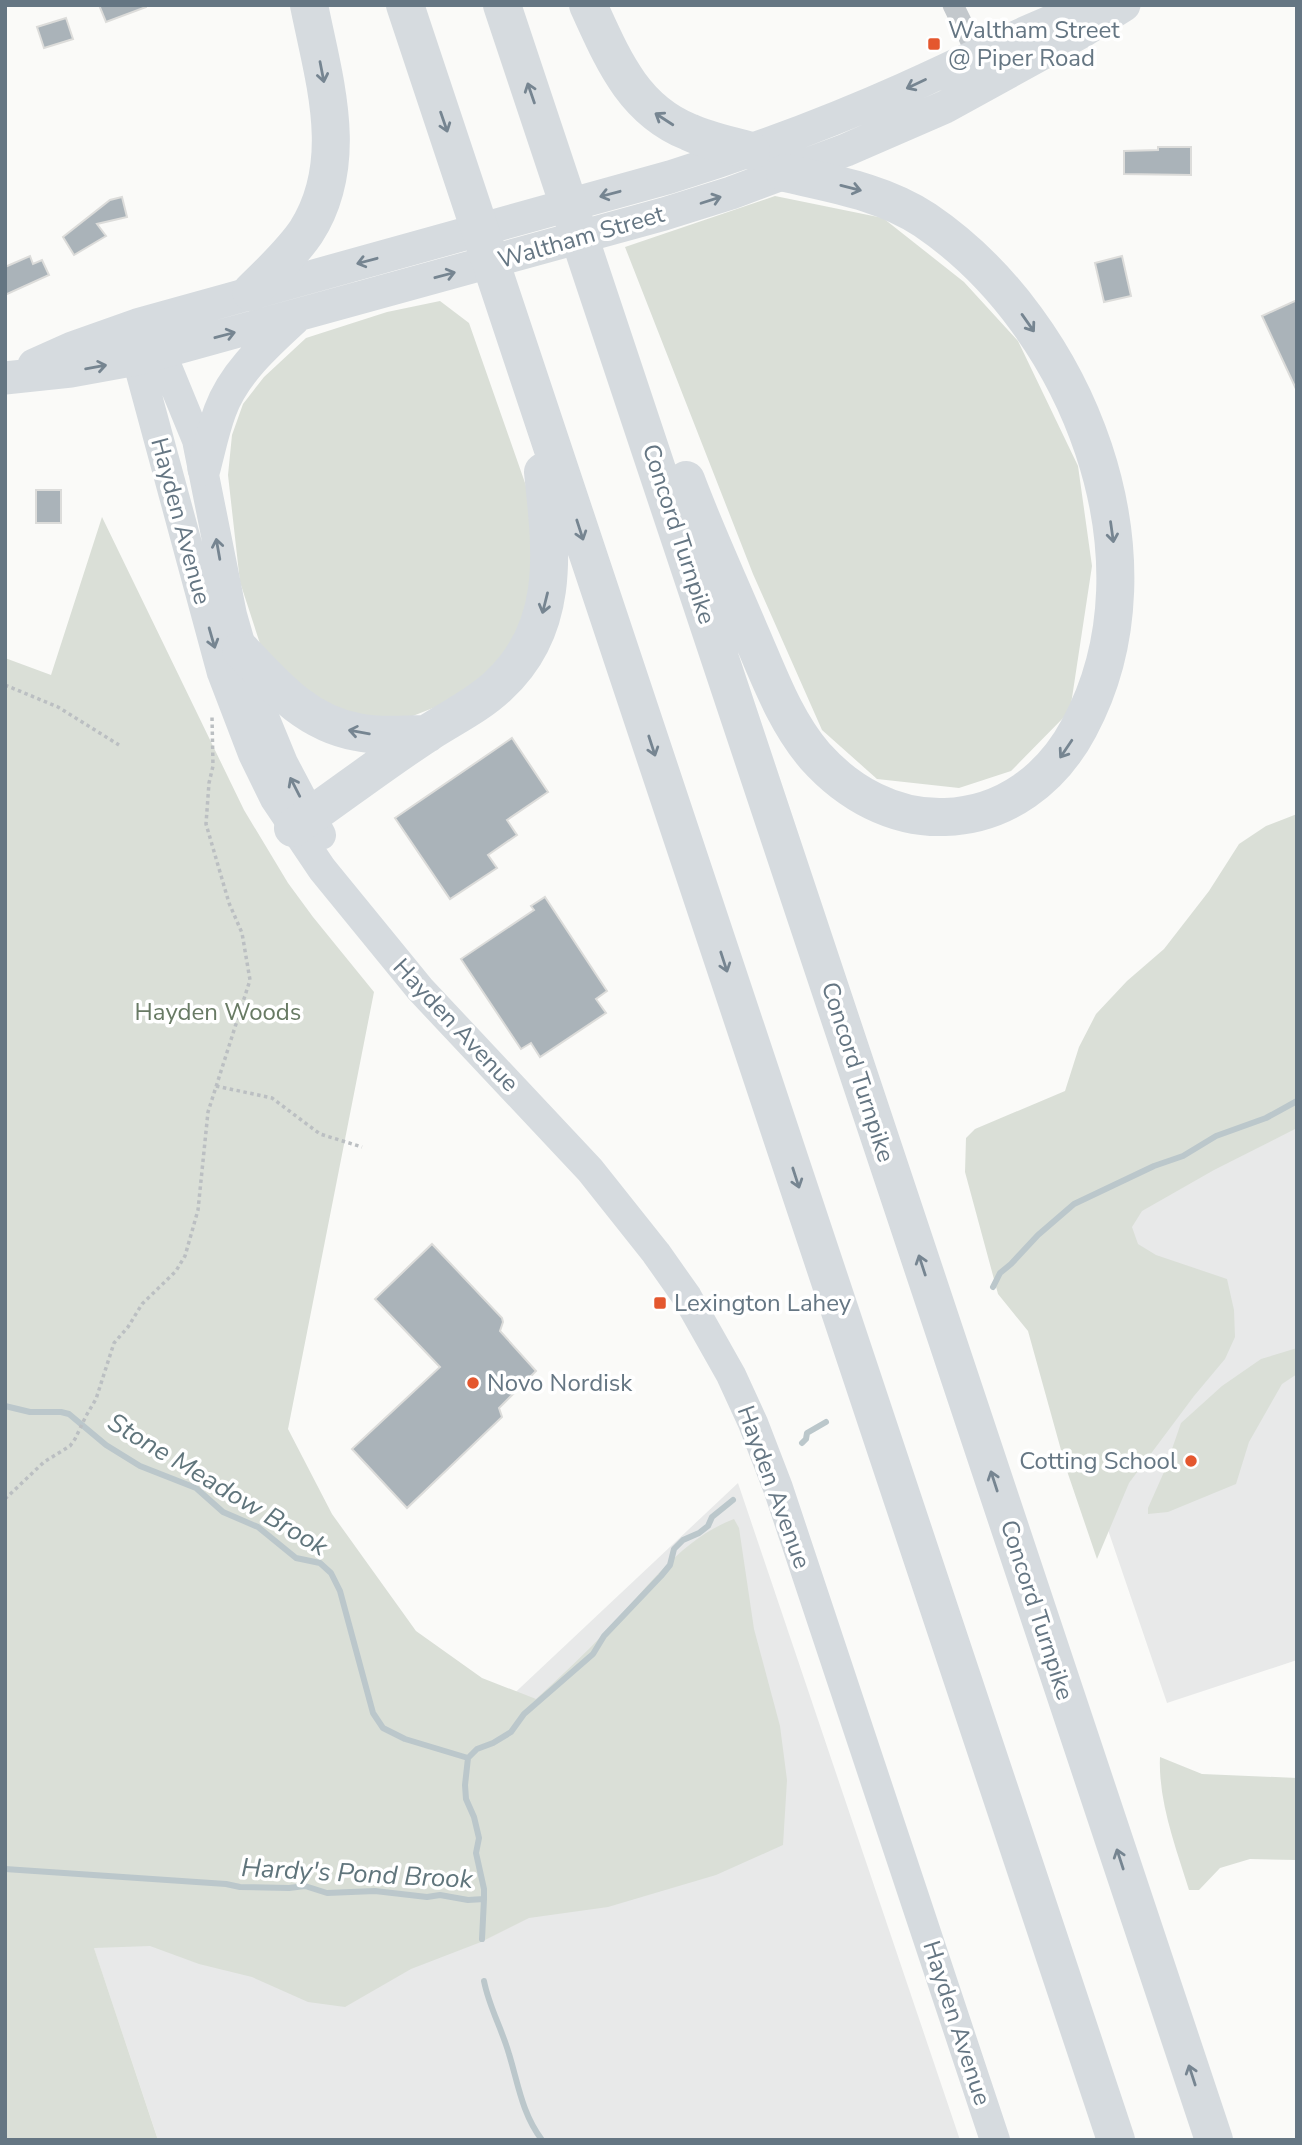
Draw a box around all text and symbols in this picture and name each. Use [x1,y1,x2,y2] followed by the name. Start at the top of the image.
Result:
[948,14,1120,74] place label: Waltham Street @ Piper Road
[926,36,942,52] marker: Waltham Street @ Piper Road
[316,60,329,83] one-way arrow
[906,78,927,91] one-way arrow
[524,82,536,104] one-way arrow
[438,111,451,133] one-way arrow
[655,111,674,126] one-way arrow
[839,182,862,195] one-way arrow
[599,188,622,201] one-way arrow
[699,192,721,205] one-way arrow
[494,198,668,276] street label: Waltham Street
[356,255,378,268] one-way arrow
[433,267,455,280] one-way arrow
[1021,313,1035,332] one-way arrow
[213,328,236,341] one-way arrow
[85,360,107,373] one-way arrow
[143,434,219,608] street label: Hayden Avenue
[635,440,723,628] street label: Concord Turnpike
[575,519,587,541] one-way arrow
[1106,520,1119,543] one-way arrow
[211,538,224,561] one-way arrow
[538,591,551,614] one-way arrow
[206,626,219,649] one-way arrow
[348,725,371,738] one-way arrow
[647,735,659,757] one-way arrow
[1059,739,1073,759] one-way arrow
[288,778,302,798] one-way arrow
[386,951,526,1099] street label: Hayden Avenue
[718,951,731,973] one-way arrow
[814,978,902,1166] street label: Concord Turnpike
[135,996,301,1028] park label: Hayden Woods
[790,1167,803,1189] one-way arrow
[915,1254,927,1276] one-way arrow
[674,1287,852,1319] place label: Lexington Lahey
[652,1295,668,1311] marker: Lexington Lahey
[487,1367,633,1399] place label: Novo Nordisk
[465,1375,481,1391] marker: Novo Nordisk
[730,1401,818,1573] street label: Hayden Avenue
[101,1405,335,1565] water label: Stone Meadow Brook
[1019,1445,1177,1477] place label: Cotting School
[1183,1453,1199,1469] marker: Cotting School
[987,1470,999,1492] one-way arrow
[993,1516,1081,1704] street label: Concord Turnpike
[1113,1849,1126,1871] one-way arrow
[240,1850,475,1897] water label: Hardy's Pond Brook
[915,1937,999,2109] street label: Hayden Avenue
[1185,2064,1198,2086] one-way arrow

